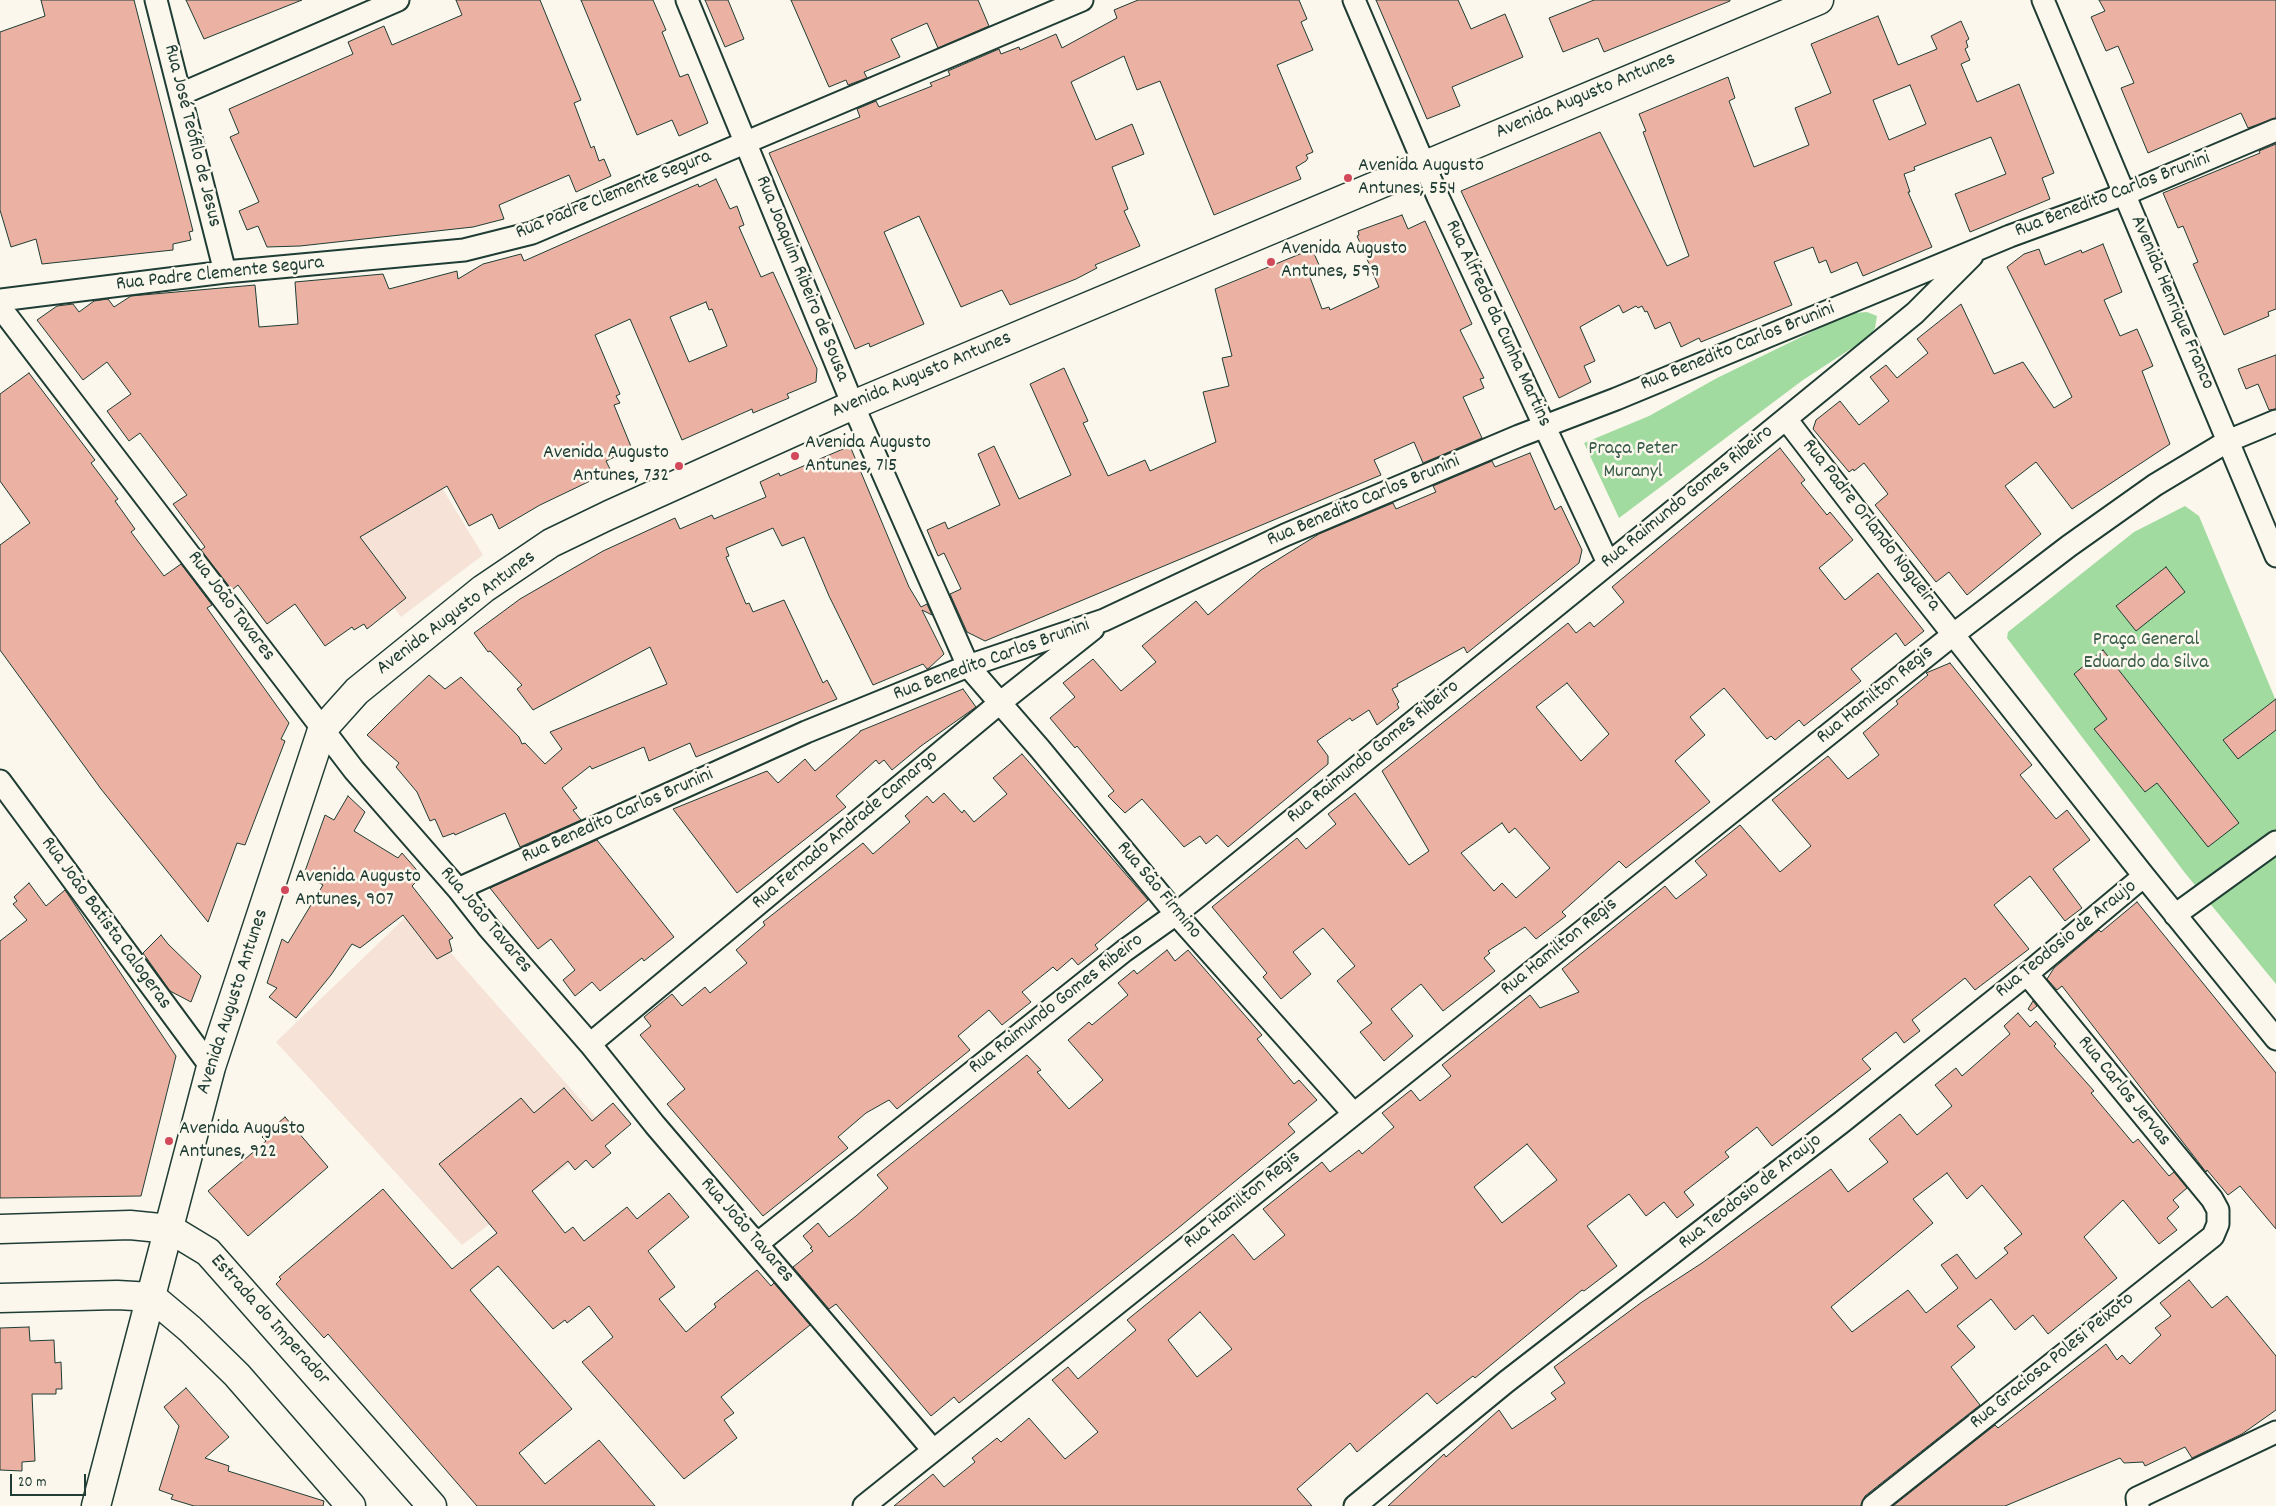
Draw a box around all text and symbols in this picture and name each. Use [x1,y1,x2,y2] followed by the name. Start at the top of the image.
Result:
[157,42,225,230] street label: Rua José Teófilo de Jesus
[1492,48,1680,146] street label: Avenida Augusto Antunes
[513,146,715,246] street label: Rua Padre Clemente Segura
[2012,148,2214,244] street label: Rua Benedito Carlos Brunini
[1358,155,1484,202] place label: Avenida Augusto Antunes, 554
[1342,172,1354,184] marker: Avenida Augusto Antunes, 554
[749,173,853,385] street label: Rua Joaquim Ribeiro de Sousa
[2124,212,2218,394] street label: Avenida Henrique Franco
[1438,217,1556,431] street label: Rua Alfredo da Cunha Martins
[1281,238,1407,285] place label: Avenida Augusto Antunes, 599
[115,252,325,298] street label: Rua Padre Clemente Segura
[1265,256,1277,268] marker: Avenida Augusto Antunes, 599
[1637,298,1839,398] street label: Rua Benedito Carlos Brunini
[828,327,1016,425] street label: Avenida Augusto Antunes
[1597,421,1779,575] street label: Rua Raimundo Gomes Ribeiro
[805,432,931,479] place label: Avenida Augusto Antunes, 715
[1795,435,1945,617] street label: Rua Padre Orlando Nogueira
[1588,438,1678,485] park label: Praça Peter Muranyl
[543,442,669,489] place label: Avenida Augusto Antunes, 732
[789,450,801,462] marker: Avenida Augusto Antunes, 715
[1264,450,1464,554] street label: Rua Benedito Carlos Brunini
[673,460,685,472] marker: Avenida Augusto Antunes, 732
[373,546,541,682] street label: Avenida Augusto Antunes
[181,547,279,667] street label: Rua João Tavares
[891,614,1093,708] street label: Rua Benedito Carlos Brunini
[2083,629,2209,676] park label: Praça General Eduardo da Silva
[1813,641,1939,751] street label: Rua Hamilton Regis
[1283,676,1465,830] street label: Rua Raimundo Gomes Ribeiro
[748,746,944,916] street label: Rua Fernado Andrade Camargo
[518,764,718,870] street label: Rua Benedito Carlos Brunini
[34,833,176,1015] street label: Rua João Batista Calogeras
[1110,837,1206,945] street label: Rua São Firmino
[433,863,537,979] street label: Rua João Tavares
[295,866,421,913] place label: Avenida Augusto Antunes, 907
[1991,876,2143,1004] street label: Rua Teodosio de Araujo
[279,884,291,896] marker: Avenida Augusto Antunes, 907
[1497,893,1623,1003] street label: Rua Hamilton Regis
[193,906,275,1098] street label: Avenida Augusto Antunes
[965,929,1149,1081] street label: Rua Raimundo Gomes Ribeiro
[2071,1032,2175,1152] street label: Rua Carlos Jervas
[179,1118,305,1165] place label: Avenida Augusto Antunes, 922
[1675,1130,1827,1256] street label: Rua Teodosio de Araujo
[163,1135,175,1147] marker: Avenida Augusto Antunes, 922
[1180,1146,1306,1256] street label: Rua Hamilton Regis
[694,1173,798,1289] street label: Rua João Tavares
[204,1250,334,1392] street label: Estrada do Imperador
[1966,1288,2140,1436] street label: Rua Graciosa Polesi Peixoto
[12,1464,89,1496] scale bar
[18,1472,46,1494] text: 20 m

